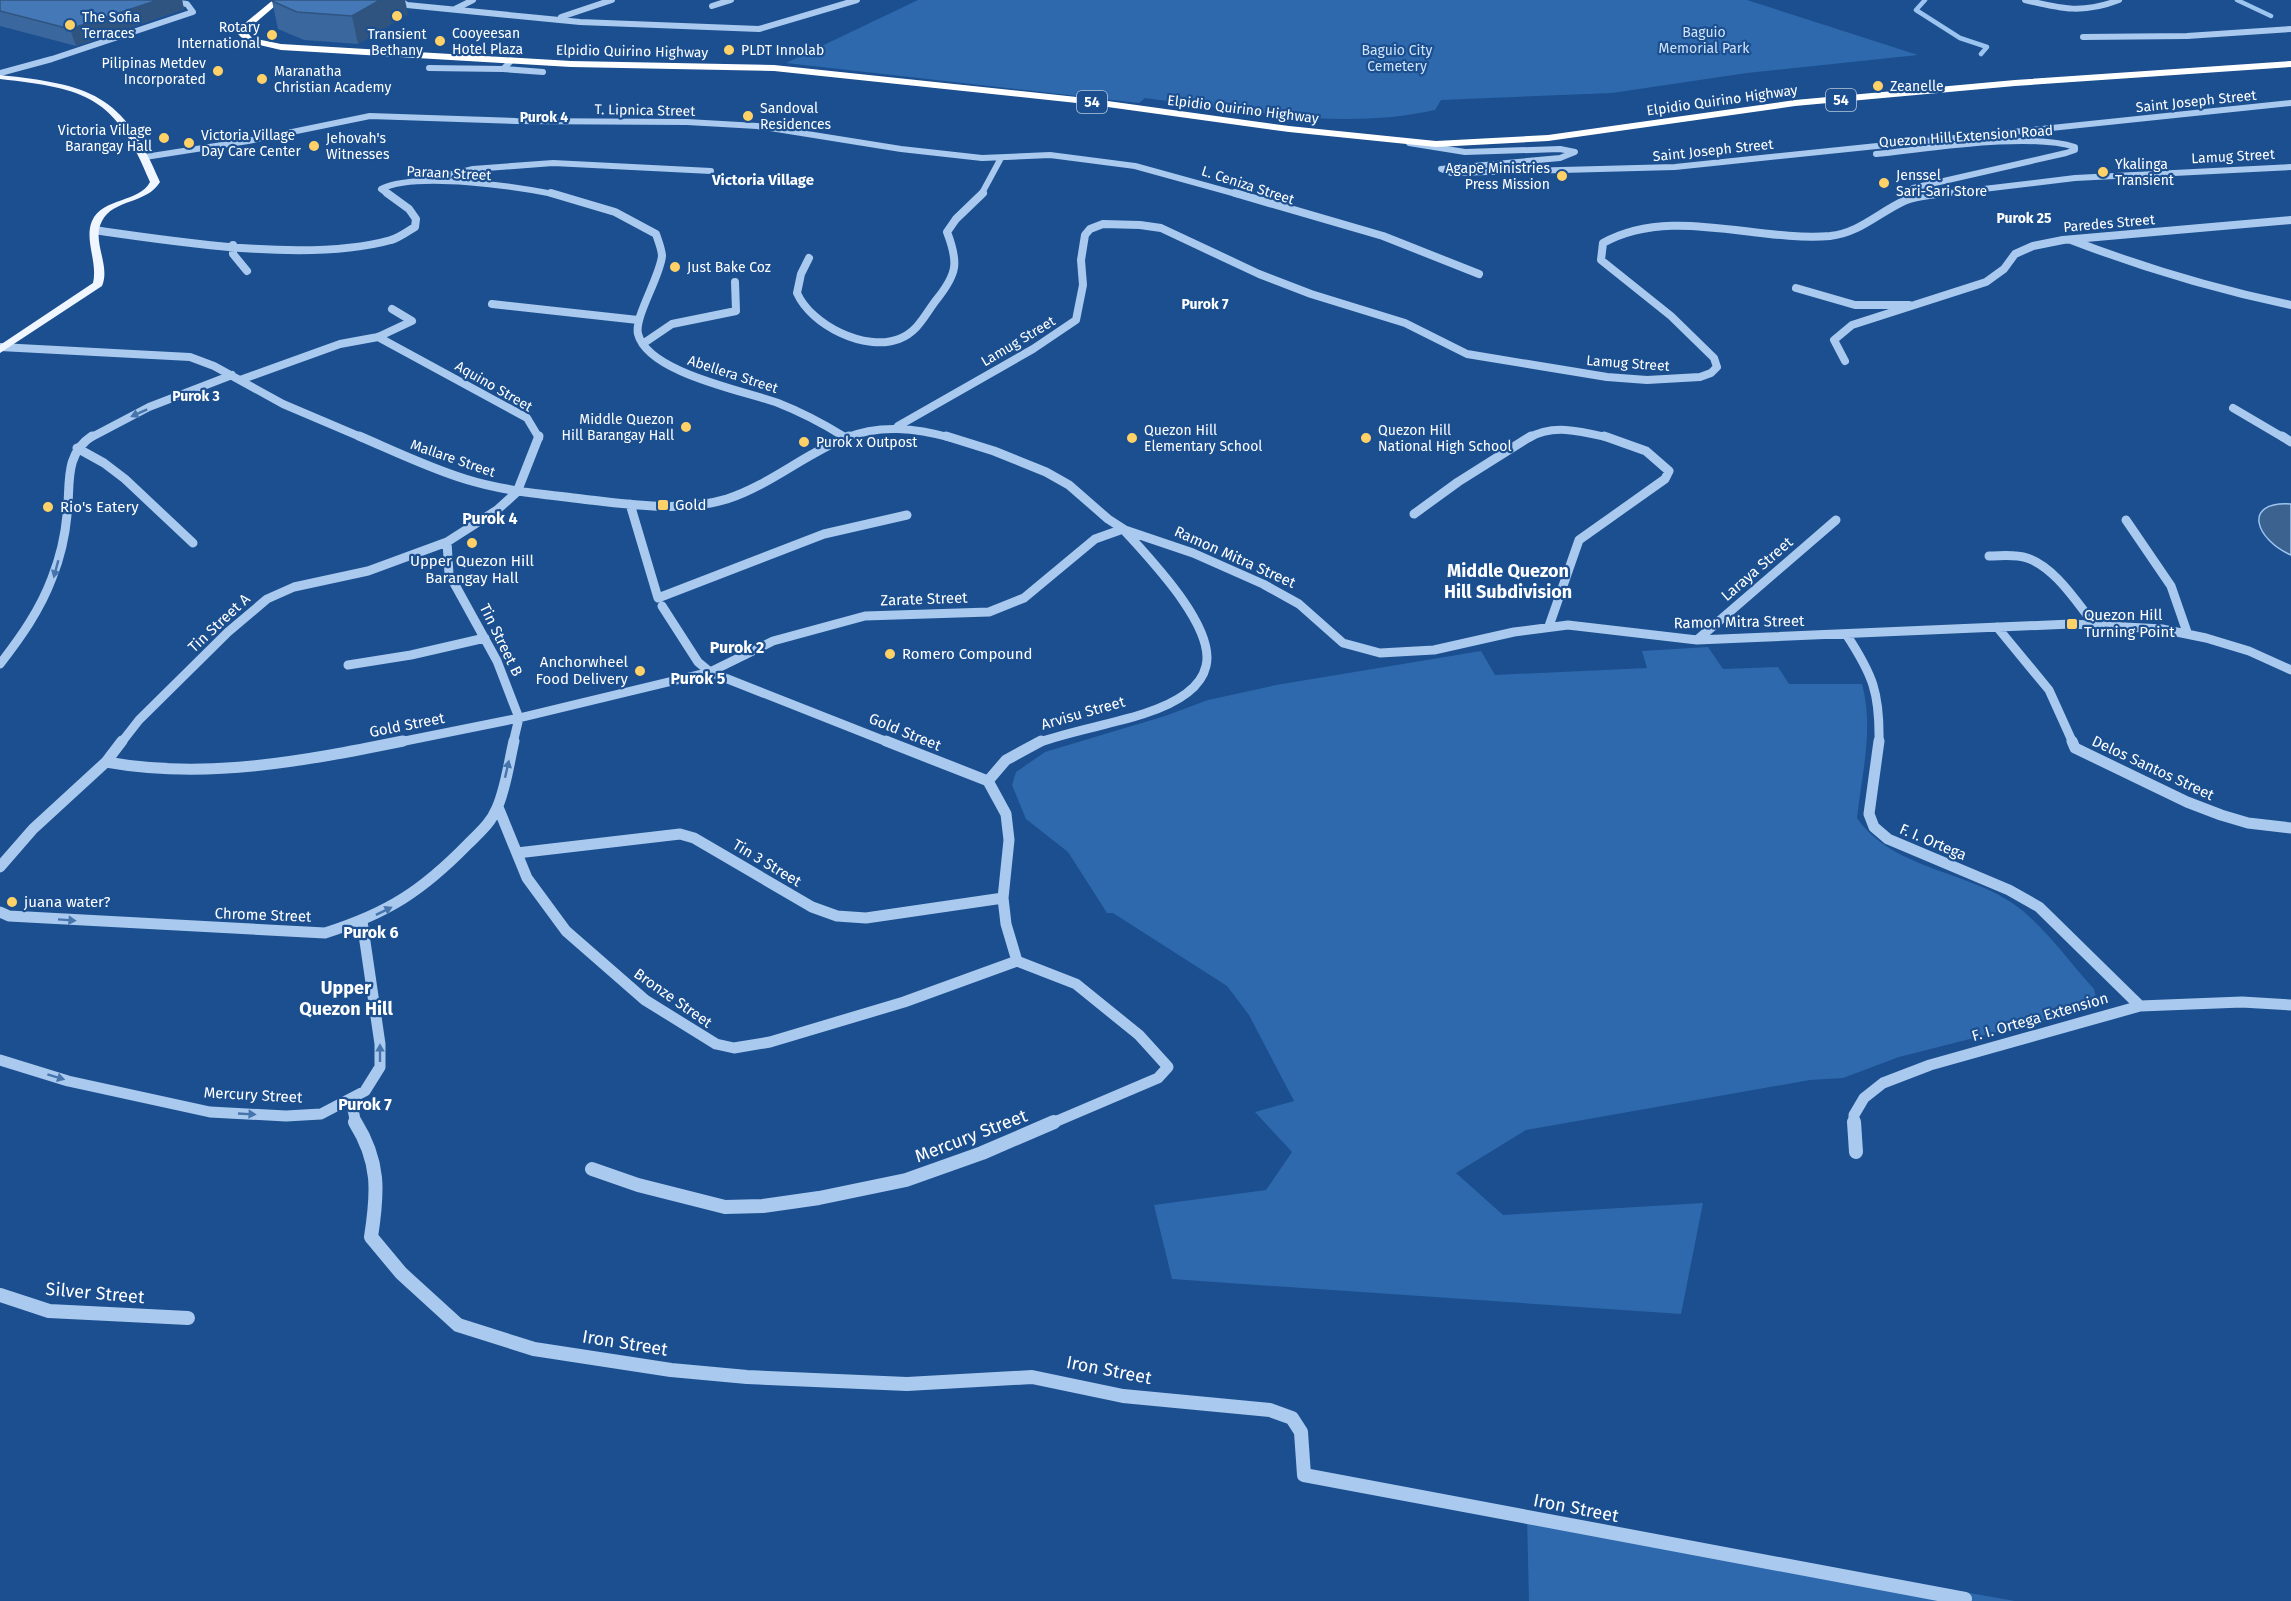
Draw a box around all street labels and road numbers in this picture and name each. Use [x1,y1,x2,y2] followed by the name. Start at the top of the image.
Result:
[556,42,708,61] street label: Elpidio Quirino Highway
[1645,81,1799,120] street label: Elpidio Quirino Highway
[2135,87,2258,116] street label: Saint Joseph Street
[1826,89,1856,111] road number: 54
[1077,91,1107,113] road number: 54
[1166,92,1320,127] street label: Elpidio Quirino Highway
[594,101,696,120] street label: T. Lipnica Street
[1878,122,2054,151] street label: Quezon Hill Extension Road
[1652,136,1775,165] street label: Saint Joseph Street
[2191,146,2276,167] street label: Lamug Street
[1199,162,1297,209] street label: L. Ceniza Street
[406,163,493,184] street label: Paraan Street
[2063,211,2156,236] street label: Paredes Street
[978,312,1059,370] street label: Lamug Street
[686,352,781,397] street label: Abellera Street
[1586,352,1671,375] street label: Lamug Street
[452,357,536,416] street label: Aquino Street
[408,436,498,481] street label: Mallare Street
[1172,522,1299,592] street label: Ramon Mitra Street
[1718,533,1797,605] street label: Laraya Street
[880,588,968,610] street label: Zarate Street
[184,590,254,656] street label: Tin Street A
[476,601,526,679] street label: Tin Street B
[1673,612,1805,632] street label: Ramon Mitra Street
[1039,692,1128,734] street label: Arvisu Street
[368,709,447,741] street label: Gold Street
[866,709,944,755] street label: Gold Street
[2089,732,2217,804] street label: Delos Santos Street
[1897,820,1969,864] street label: F. I. Ortega
[729,835,805,891] street label: Tin 3 Street
[214,904,312,926] street label: Chrome Street
[630,964,716,1032] street label: Bronze Street
[1970,989,2110,1045] street label: F. I. Ortega Extension
[203,1083,303,1107] street label: Mercury Street
[912,1104,1031,1168] street label: Mercury Street
[45,1278,146,1308] street label: Silver Street
[581,1325,670,1361] street label: Iron Street
[1064,1351,1154,1389] street label: Iron Street
[1531,1489,1621,1527] street label: Iron Street

